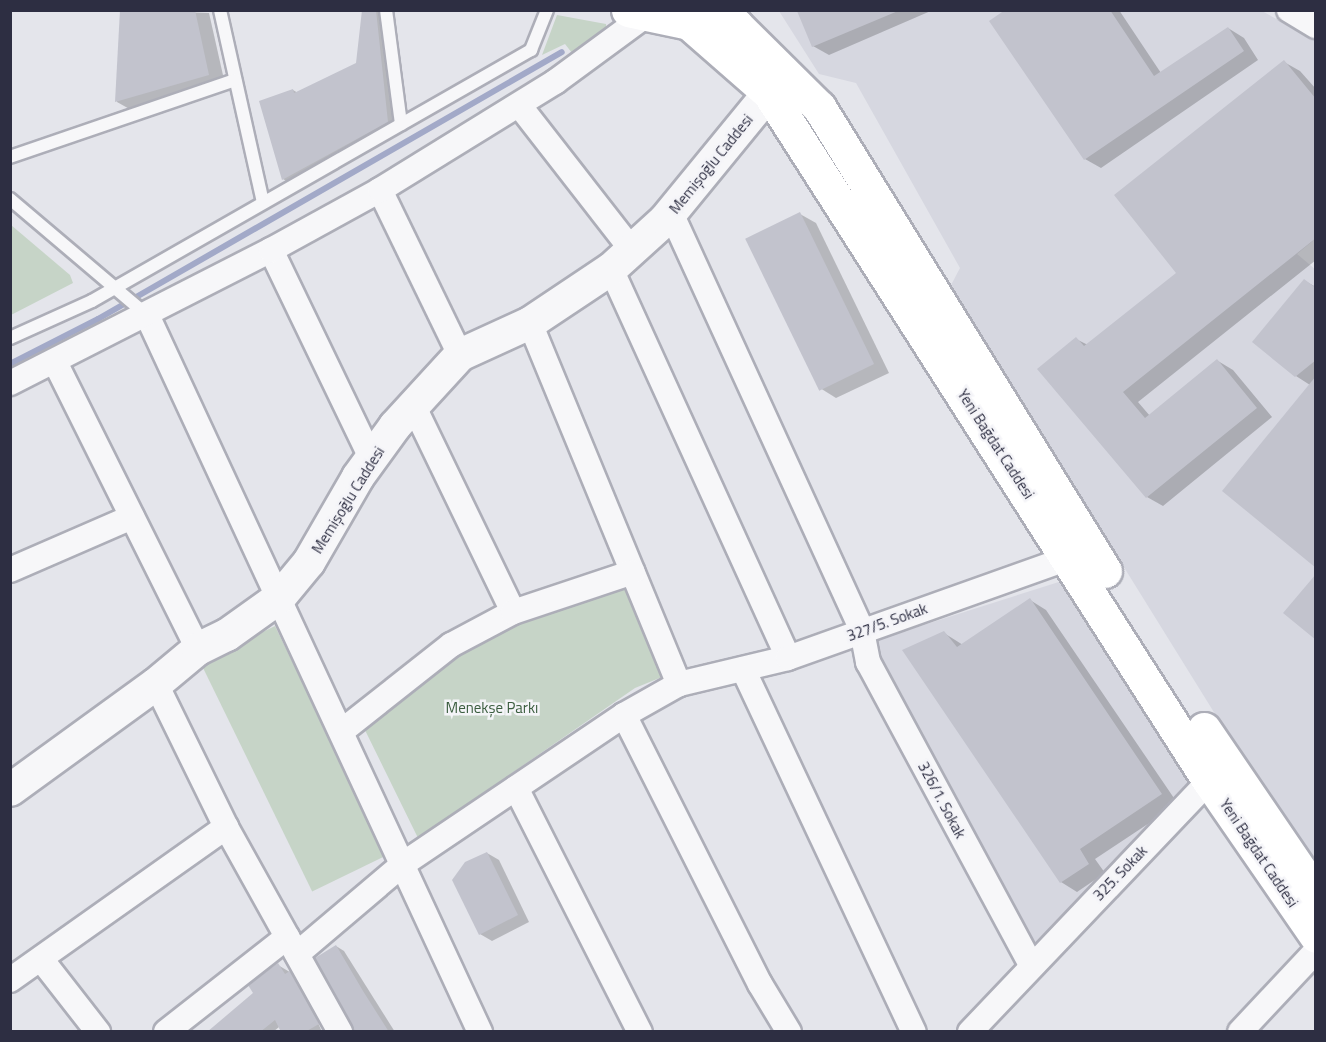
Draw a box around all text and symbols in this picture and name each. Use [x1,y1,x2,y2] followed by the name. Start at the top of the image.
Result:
[665,111,757,217] street label: Memişoğlu Caddesi
[954,386,1038,502] street label: Yeni Bağdat Caddesi
[308,443,388,557] street label: Memişoğlu Caddesi
[844,599,930,645] street label: 327/5. Sokak
[446,699,538,717] park label: Menekşe Parkı
[914,759,970,841] street label: 326/1. Sokak
[1216,795,1302,911] street label: Yeni Bağdat Caddesi
[1089,842,1151,904] street label: 325. Sokak

